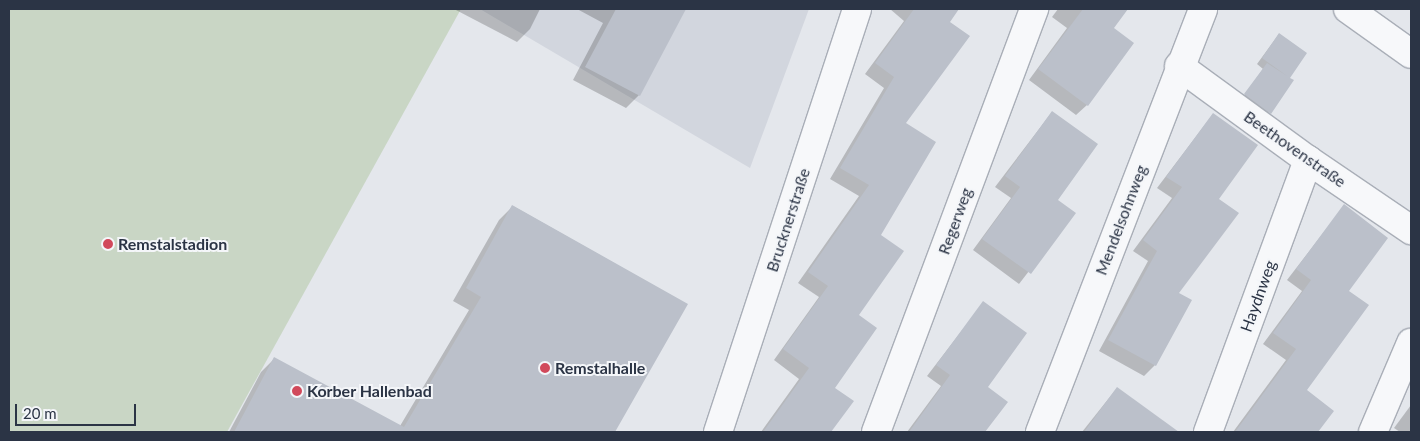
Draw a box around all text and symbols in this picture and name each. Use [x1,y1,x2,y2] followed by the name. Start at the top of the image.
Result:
[1240,107,1350,191] street label: Beethovenstraße
[1091,162,1151,278] street label: Mendelsohnweg
[762,166,814,274] street label: Brucknerstraße
[934,185,976,257] street label: Regerweg
[118,234,227,254] place label: Remstalstadion
[102,238,114,250] marker: Remstalstadion
[1236,258,1280,334] street label: Haydnweg
[555,358,645,378] place label: Remstalhalle
[539,362,551,374] marker: Remstalhalle
[307,381,432,401] place label: Korber Hallenbad
[291,385,303,397] marker: Korber Hallenbad
[18,394,139,426] scale bar
[23,404,57,422] text: 20 m

